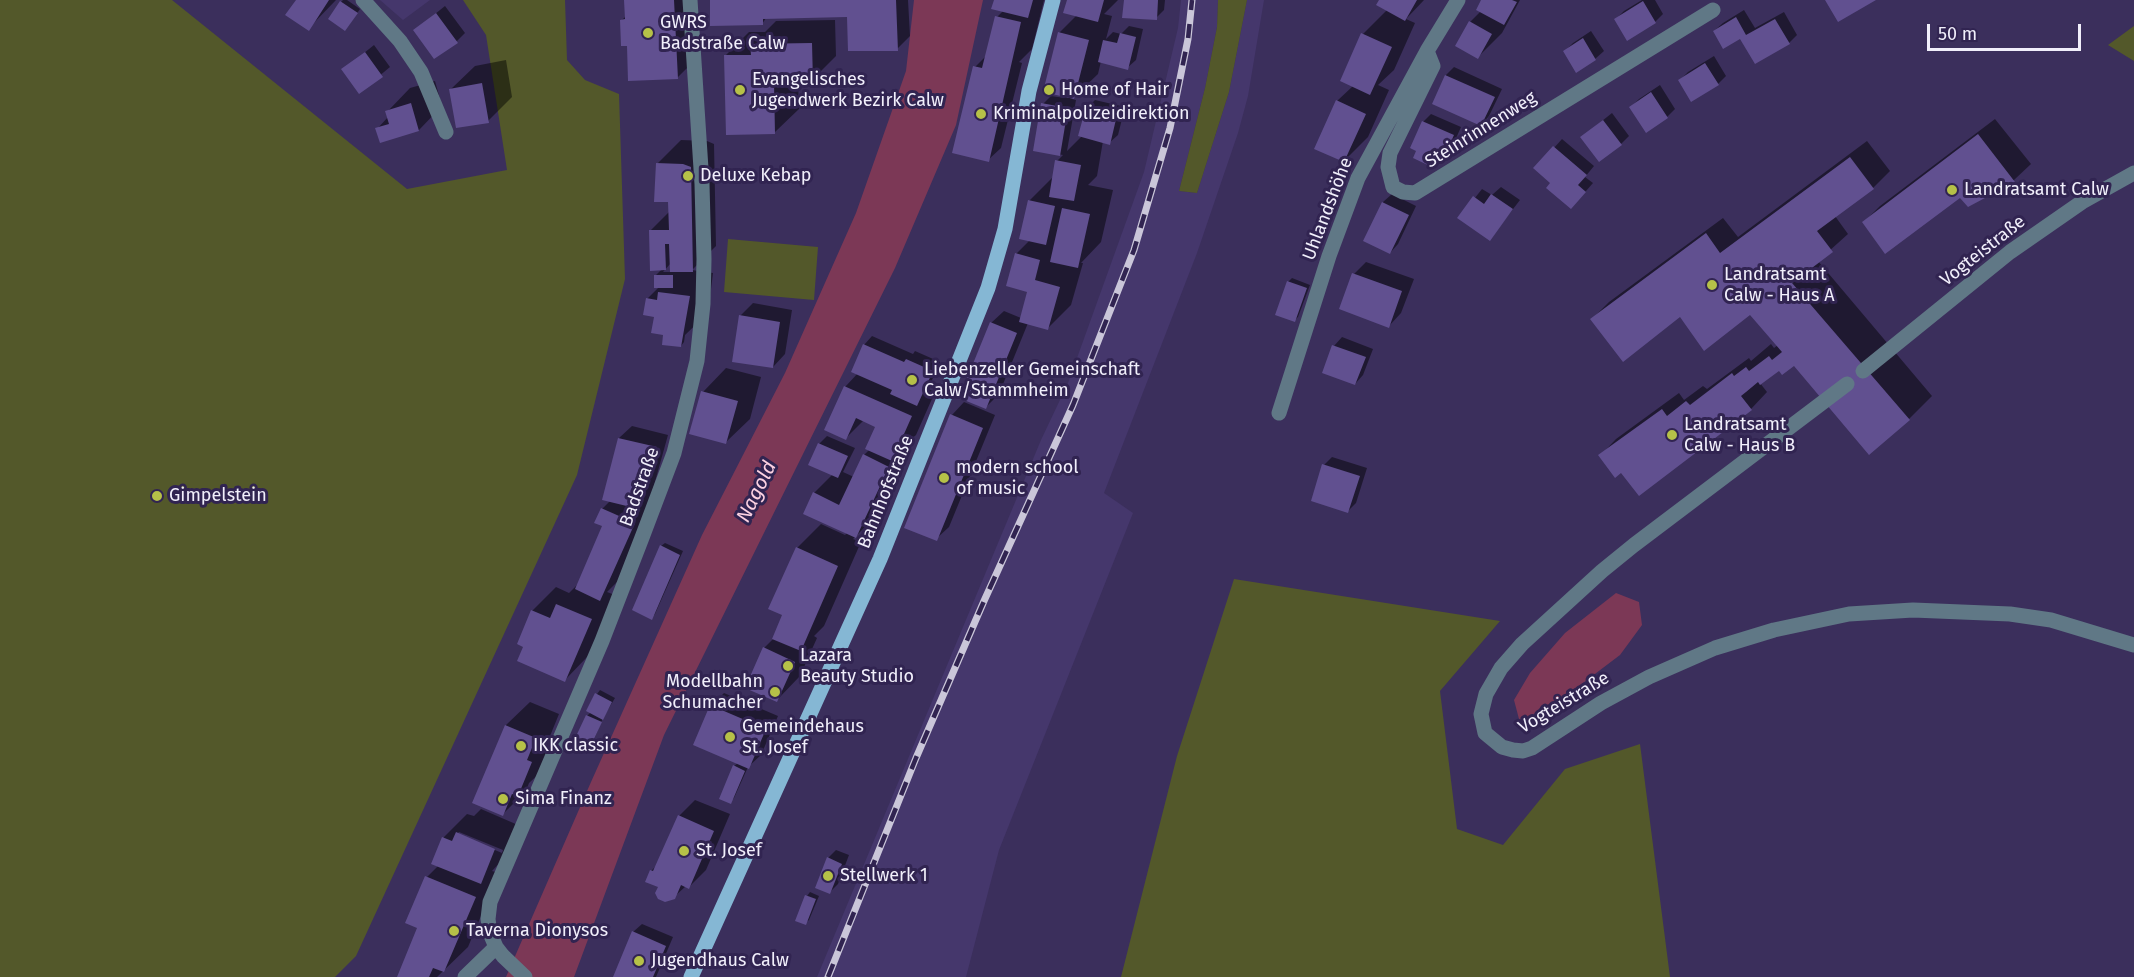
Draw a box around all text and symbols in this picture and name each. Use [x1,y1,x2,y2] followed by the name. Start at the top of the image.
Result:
[660,12,785,54] place label: GWRS Badstraße Calw
[1930,12,2084,50] scale bar
[1938,23,1977,45] text: 50 m
[641,26,655,40] marker: GWRS Badstraße Calw
[752,69,944,112] place label: Evangelisches Jugendwerk Bezirk Calw
[1061,79,1169,101] place label: Home of Hair
[733,83,747,97] marker: Evangelisches Jugendwerk Bezirk Calw
[1042,83,1056,97] marker: Home of Hair
[1421,87,1541,173] street label: Steinrinnenweg
[993,103,1190,125] place label: Kriminalpolizeidirektion
[974,107,988,121] marker: Kriminalpolizeidirektion
[1298,154,1358,264] street label: Uhlandshöhe
[700,165,811,187] place label: Deluxe Kebap
[681,169,695,183] marker: Deluxe Kebap
[1964,179,2109,201] place label: Landratsamt Calw
[1945,183,1959,197] marker: Landratsamt Calw
[1936,211,2030,291] street label: Vogteistraße
[1724,264,1834,306] place label: Landratsamt Calw - Haus A
[1705,278,1719,292] marker: Landratsamt Calw - Haus A
[924,359,1140,401] place label: Liebenzeller Gemeinschaft Calw/Stammheim
[905,373,919,387] marker: Liebenzeller Gemeinschaft Calw/Stammheim
[1684,414,1795,456] place label: Landratsamt Calw - Haus B
[1665,428,1679,442] marker: Landratsamt Calw - Haus B
[853,432,919,552] street label: Bahnhofstraße
[616,444,664,530] street label: Badstraße
[732,457,782,527] water label: Nagold
[956,457,1079,500] place label: modern school of music
[937,471,951,485] marker: modern school of music
[169,485,267,507] place label: Gimpelstein
[150,489,164,503] marker: Gimpelstein
[800,645,914,688] place label: Lazara Beauty Studio
[781,659,795,673] marker: Lazara Beauty Studio
[1515,667,1613,739] street label: Vogteistraße
[662,671,763,714] place label: Modellbahn Schumacher
[768,685,782,699] marker: Modellbahn Schumacher
[742,716,864,758] place label: Gemeindehaus St. Josef
[723,730,737,744] marker: Gemeindehaus St. Josef
[533,735,618,757] place label: IKK classic
[514,739,528,753] marker: IKK classic
[515,788,612,810] place label: Sima Finanz
[496,792,510,806] marker: Sima Finanz
[696,840,762,862] place label: St. Josef
[677,844,691,858] marker: St. Josef
[840,865,928,887] place label: Stellwerk 1
[821,869,835,883] marker: Stellwerk 1
[466,920,608,942] place label: Taverna Dionysos
[447,924,461,938] marker: Taverna Dionysos
[651,950,789,972] place label: Jugendhaus Calw
[632,954,646,968] marker: Jugendhaus Calw

